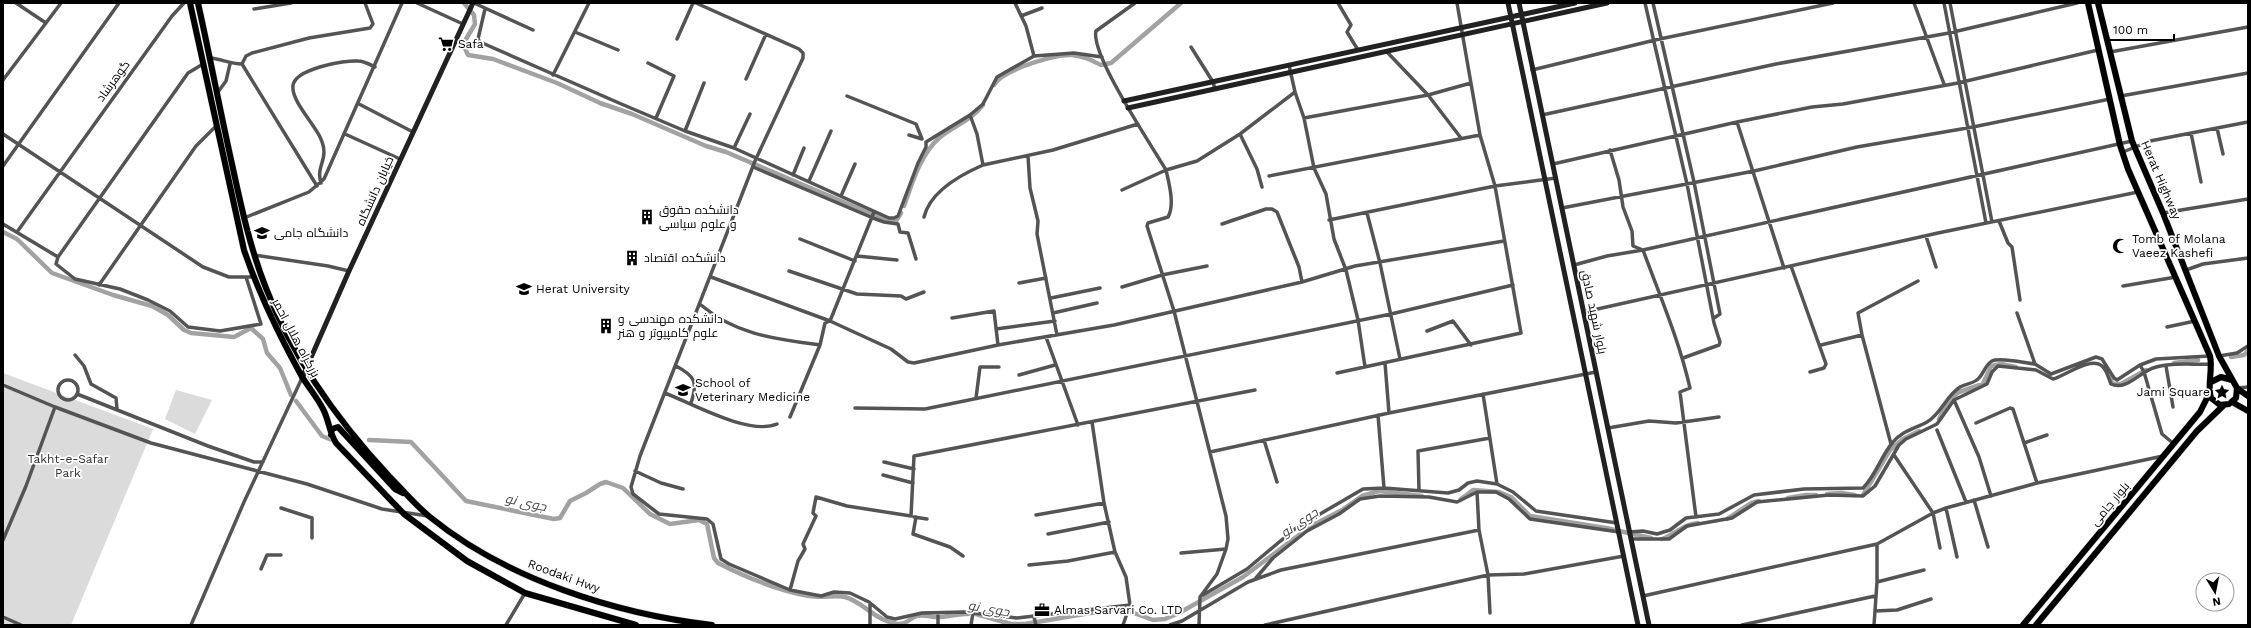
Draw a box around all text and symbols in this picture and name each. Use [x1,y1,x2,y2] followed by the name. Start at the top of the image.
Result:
[2107,16,2174,42] scale bar
[2113,23,2148,37] text: 100 m
[437,35,455,53] supermarket icon: Safa
[458,37,484,51] place label: Safa
[93,58,133,104] street label: گوهرشاد
[2138,138,2184,222] street label: Herat Highway
[354,154,396,228] street label: خیابان دانشگاه
[659,203,739,232] place label: دانشکده حقوق و علوم سیاسی
[638,208,656,226] building icon: دانشکده حقوق و علوم سیاسی
[253,224,271,242] school or university icon: دانشگاه جامی
[274,226,348,240] place label: دانشگاه جامی
[2132,232,2226,260] place label: Tomb of Molana Vaeez Kashefi
[2111,237,2129,255] mosque icon: Tomb of Molana Vaeez Kashefi
[623,249,641,267] building icon: دانشکده اقتصاد
[644,251,726,265] place label: دانشکده اقتصاد
[1578,269,1610,355] street label: بلوار شهید صادق
[515,280,533,298] school or university icon: Herat University
[536,282,630,296] place label: Herat University
[269,295,323,380] street label: بزرگراه هلال احمر
[617,312,723,341] place label: دانشکده مهندسی و علوم کامپیوتر و هنر
[597,317,615,335] building icon: دانشکده مهندسی و علوم کامپیوتر و هنر
[695,376,810,404] place label: School of Veterinary Medicine
[674,381,692,399] school or university icon: School of Veterinary Medicine
[2213,383,2231,401] place icon: Jami Square
[2137,385,2210,399] place label: Jami Square
[27,452,109,480] park label: Takht-e-Safar Park
[2088,479,2132,529] street label: بلوار جامی
[504,491,549,515] water label: جوی نو
[1278,504,1322,541] water label: جوی نو
[526,556,603,596] street label: Roodaki Hwy
[2195,572,2235,612] north arrow
[2212,594,2222,608] text: N
[967,597,1012,621] water label: جوی نو
[1033,601,1051,619] office icon: Almas Sarvari Co. LTD
[1054,603,1183,617] place label: Almas Sarvari Co. LTD

